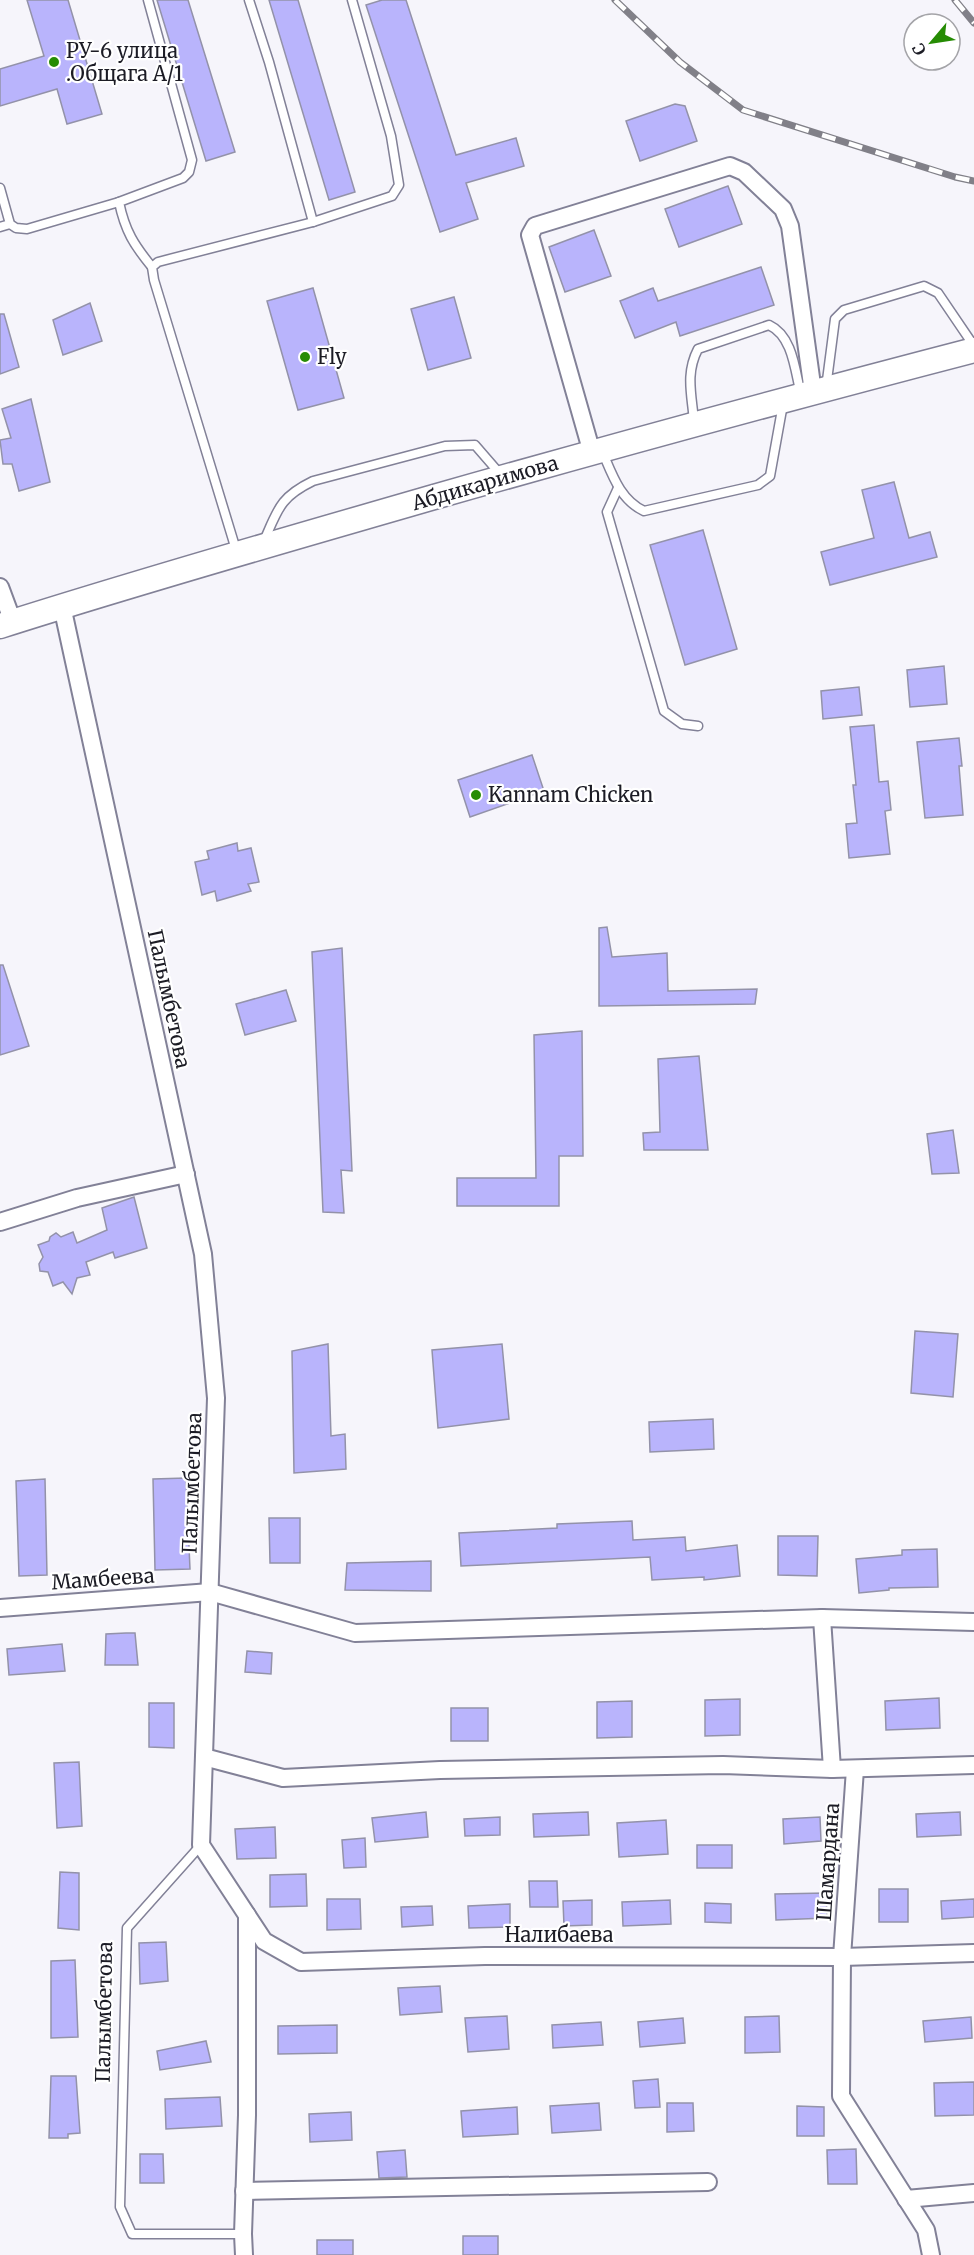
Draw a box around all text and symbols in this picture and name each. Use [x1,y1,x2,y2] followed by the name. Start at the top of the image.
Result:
[902,12,962,72] north arrow
[66,38,183,86] place label: РУ-6 улица .Общага А/1
[908,40,930,59] text: С
[47,55,61,69] marker: РУ-6 улица .Общага А/1
[317,344,347,369] place label: Fly
[298,350,312,364] marker: Fly
[408,450,561,516] street label: Абдикаримова
[488,782,653,807] place label: Kannam Chicken
[469,788,483,802] marker: Kannam Chicken
[143,927,196,1071] street label: Палымбетова
[177,1412,206,1554] street label: Палымбетова
[51,1562,156,1595] street label: Мамбеева
[811,1802,844,1922] street label: Шамардана
[505,1922,614,1947] street label: Налибаева
[90,1941,117,2083] street label: Палымбетова

